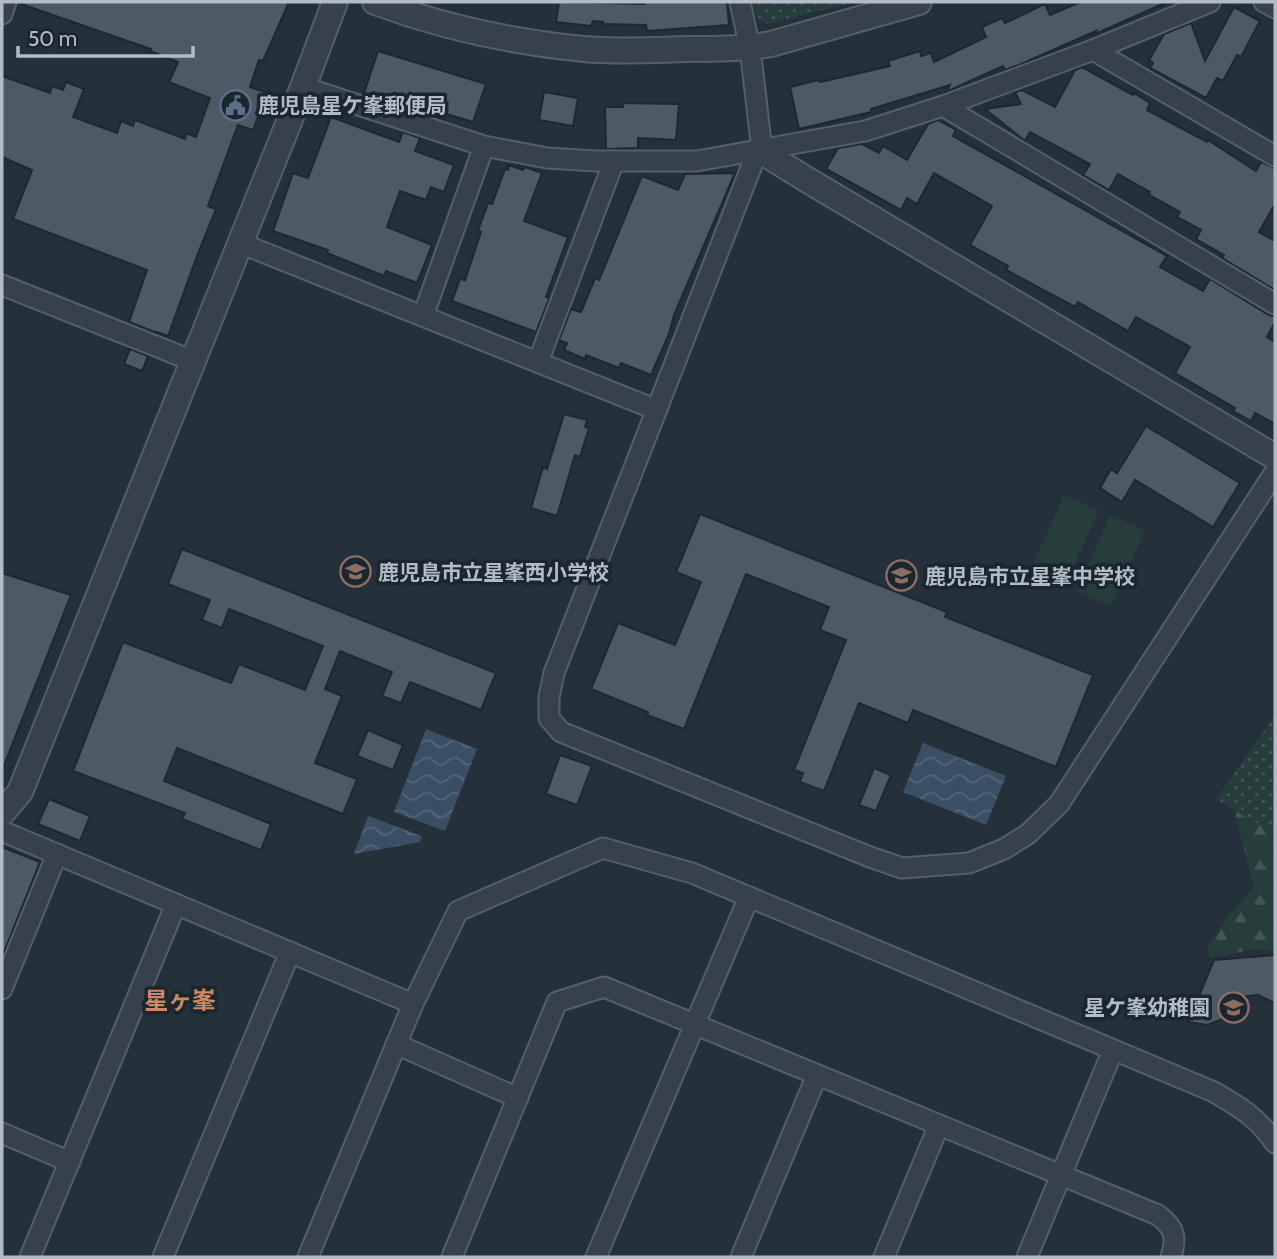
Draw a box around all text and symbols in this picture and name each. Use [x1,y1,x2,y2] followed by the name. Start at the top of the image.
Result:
[18,14,192,58] scale bar
[28,26,77,51] text: 50 m
[218,88,252,122] public building icon: 鹿児島星ケ峯郵便局
[258,93,447,118] place label: 鹿児島星ケ峯郵便局
[338,555,372,589] school or university icon: 鹿児島市立星峯西小学校
[885,559,919,593] school or university icon: 鹿児島市立星峯中学校
[378,560,609,585] place label: 鹿児島市立星峯西小学校
[925,564,1135,589] place label: 鹿児島市立星峯中学校
[144,986,216,1015] district label: 星ヶ峯
[1216,990,1250,1024] school or university icon: 星ケ峯幼稚園
[1084,995,1210,1020] place label: 星ケ峯幼稚園

